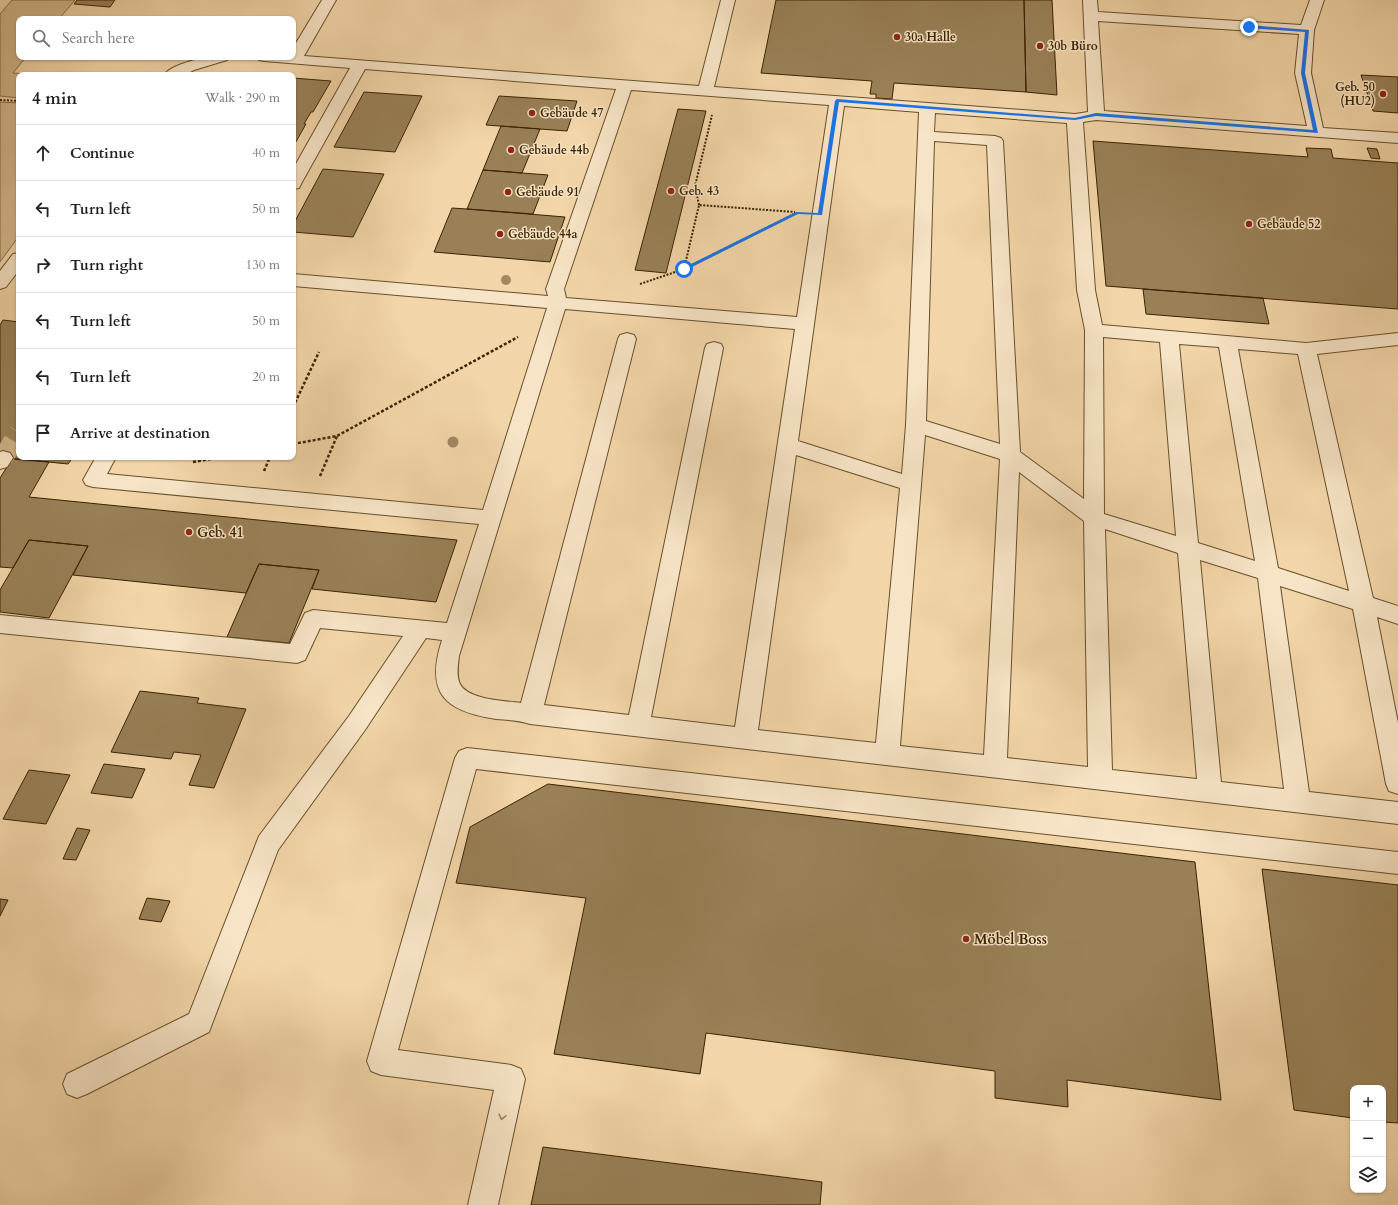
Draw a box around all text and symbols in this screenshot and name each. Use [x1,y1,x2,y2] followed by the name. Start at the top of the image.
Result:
[16,16,296,60] search box
[1240,18,1258,36] route end
[30,27,52,49] icon: search
[62,28,135,48] text: Search here
[905,29,956,45] place label: 30a Halle
[892,32,902,42] marker: 30a Halle
[1048,38,1098,54] place label: 30b Büro
[1035,41,1045,51] marker: 30b Büro
[1335,79,1375,109] place label: Geb. 50 (HU2)
[32,87,77,110] text: 4 min
[205,89,280,107] text: Walk · 290 m
[1378,89,1388,99] marker: Geb. 50 (HU2)
[540,105,603,121] place label: Gebäude 47
[527,108,537,118] marker: Gebäude 47
[32,142,54,164] icon: ahead
[519,142,589,158] place label: Gebäude 44b
[70,143,135,163] text: Continue
[252,144,280,162] text: 40 m
[506,145,516,155] marker: Gebäude 44b
[679,183,719,199] place label: Geb. 43
[516,184,579,200] place label: Gebäude 91
[666,186,676,196] marker: Geb. 43
[503,187,513,197] marker: Gebäude 91
[32,198,54,220] icon: left
[70,199,131,219] text: Turn left
[252,200,280,218] text: 50 m
[1257,216,1320,232] place label: Gebäude 52
[1244,219,1254,229] marker: Gebäude 52
[508,226,577,242] place label: Gebäude 44a
[495,229,505,239] marker: Gebäude 44a
[32,254,54,276] icon: right
[70,255,143,275] text: Turn right
[246,256,280,274] text: 130 m
[675,260,693,278] route start
[32,310,54,332] icon: left
[70,311,131,331] text: Turn left
[252,312,280,330] text: 50 m
[32,366,54,388] icon: left
[70,367,131,387] text: Turn left
[252,368,280,386] text: 20 m
[32,422,54,444] icon: arrive
[70,423,210,443] text: Arrive at destination
[197,523,244,542] place label: Geb. 41
[184,527,194,537] marker: Geb. 41
[974,930,1047,949] place label: Möbel Boss
[961,934,971,944] marker: Möbel Boss
[1350,1085,1386,1193] map controls
[1350,1085,1386,1121] button: +
[499,1113,507,1120] one-way arrow
[1350,1121,1386,1157] button: −
[1350,1157,1386,1193] button: layers

